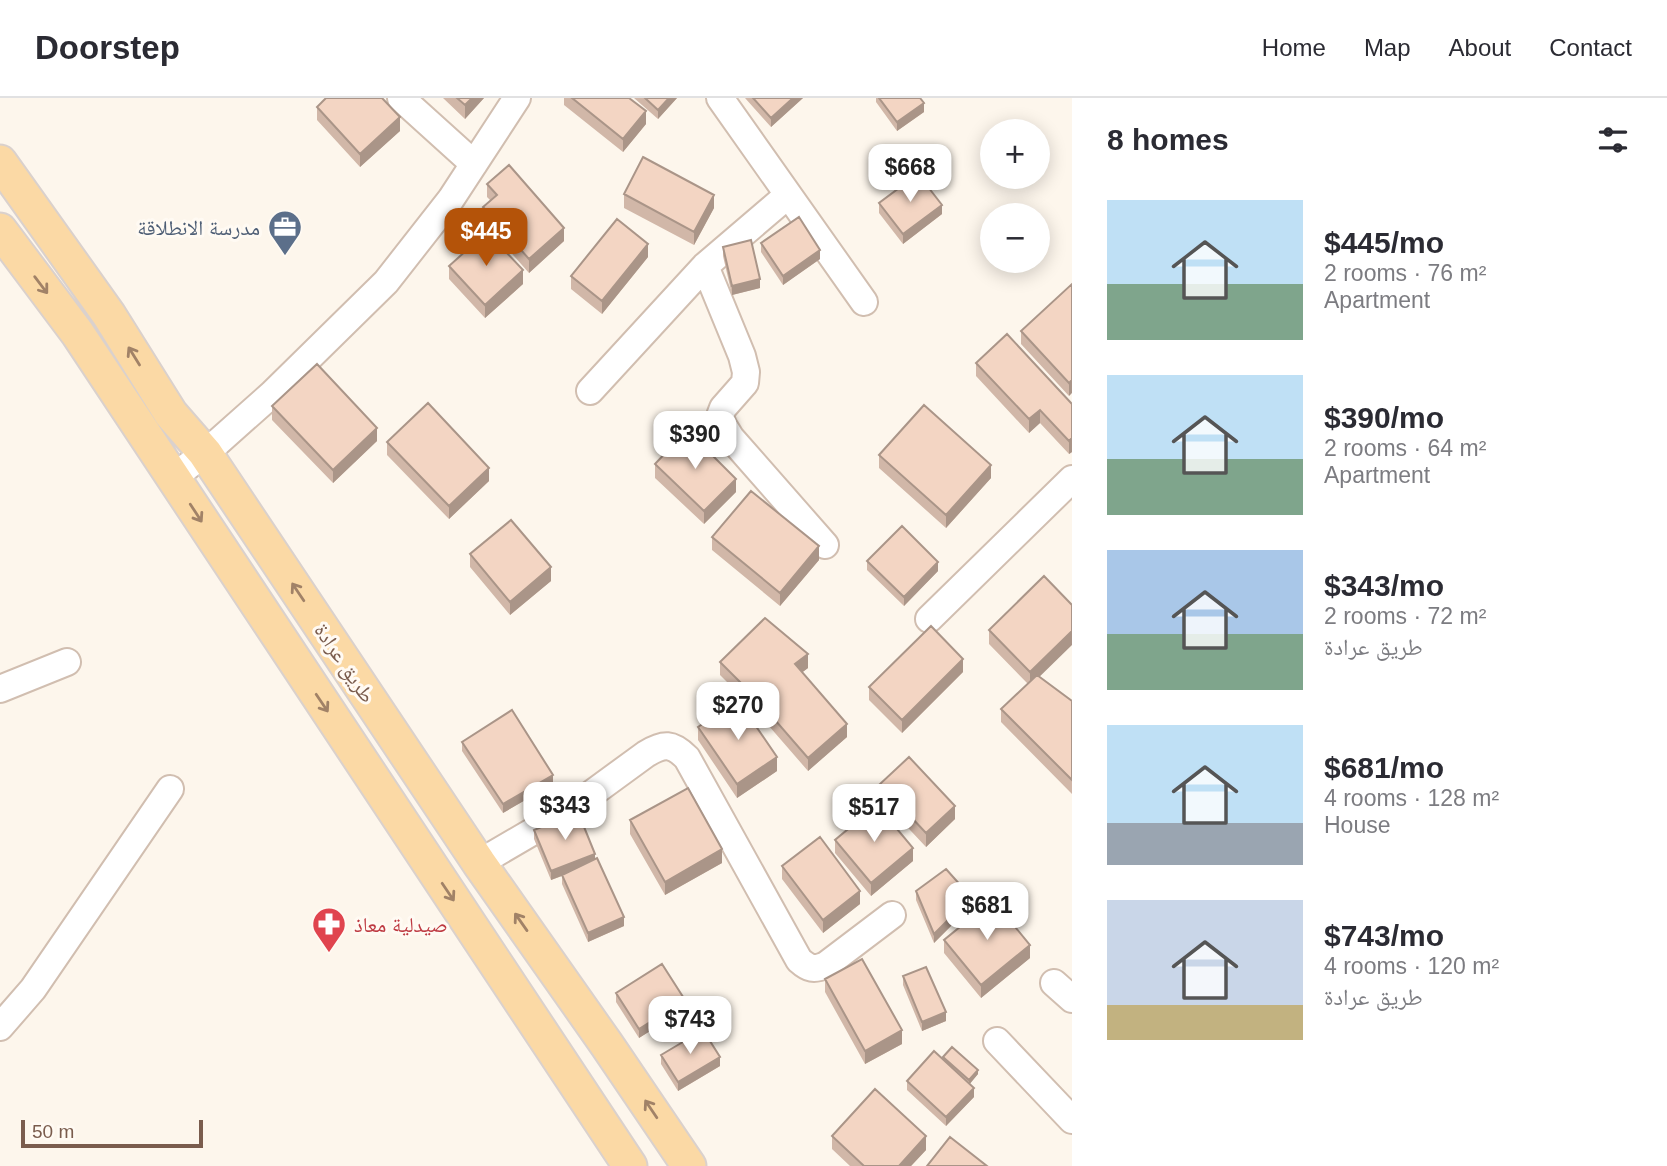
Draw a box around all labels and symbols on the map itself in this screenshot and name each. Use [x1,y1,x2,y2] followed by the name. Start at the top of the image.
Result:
[869,144,951,204] pin: $668
[266,208,304,257] office icon: مدرسة الانطلاقة
[445,208,527,268] pin: $445
[137,216,260,239] place label: مدرسة الانطلاقة
[33,275,48,294] one-way arrow
[127,347,142,366] one-way arrow
[654,412,736,471] pin: $390
[190,503,204,523] one-way arrow
[290,583,305,602] one-way arrow
[309,619,380,708] street label: طريق عرادة
[697,682,779,742] pin: $270
[315,693,329,712] one-way arrow
[524,782,606,842] pin: $343
[833,784,915,844] pin: $517
[441,882,456,901] one-way arrow
[946,882,1028,942] pin: $681
[310,905,348,954] pharmacy icon: صيدلية معاذ
[354,913,448,936] place label: صيدلية معاذ
[514,913,528,932] one-way arrow
[649,996,731,1056] pin: $743
[644,1100,658,1120] one-way arrow
[21,1117,203,1149] scale bar

